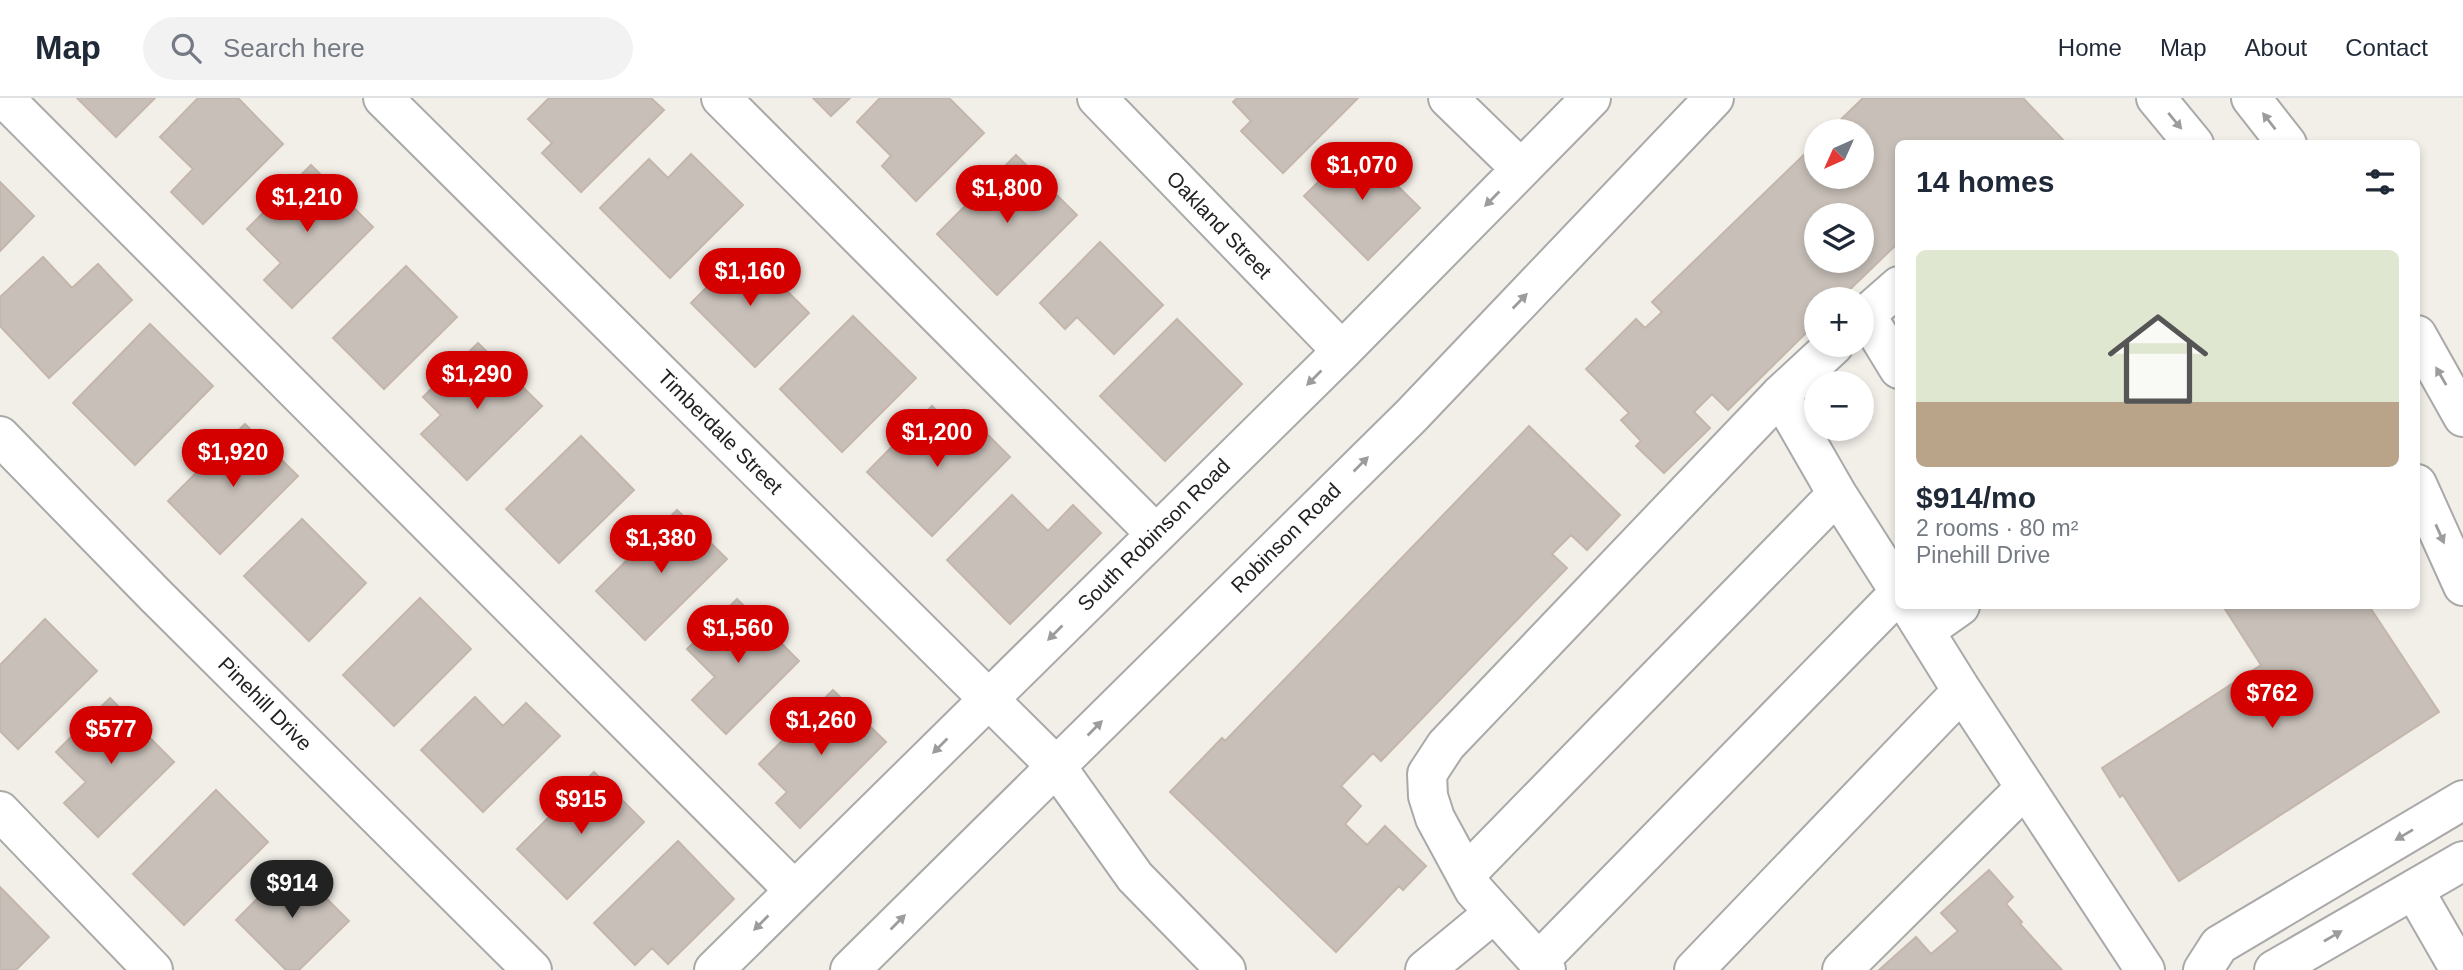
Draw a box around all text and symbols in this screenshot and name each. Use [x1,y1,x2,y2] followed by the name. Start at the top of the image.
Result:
[143,17,633,80] search box
[35,29,101,66] text: Map
[167,29,205,67] icon: search
[223,33,365,63] text: Search here
[2058,34,2122,61] text: Home
[2160,34,2207,61] text: Map
[2245,34,2307,61] text: About
[2345,34,2428,61] text: Contact
[2167,112,2182,129] one-way arrow
[2261,112,2276,130] one-way arrow
[1804,119,1874,189] north arrow
[1804,119,1874,441] map controls
[1305,142,1419,202] pin: $1,070
[1327,152,1397,178] text: $1,070
[2361,163,2399,201] icon: filters
[1916,165,2054,198] text: 14 homes
[950,166,1064,225] pin: $1,800
[1162,166,1276,283] street label: Oakland Street
[250,174,364,234] pin: $1,210
[972,175,1042,201] text: $1,800
[272,184,342,210] text: $1,210
[1484,190,1500,207] one-way arrow
[1804,203,1874,273] button: layers
[693,248,807,308] pin: $1,160
[715,258,785,284] text: $1,160
[1804,287,1874,357] button: +
[1511,293,1527,310] one-way arrow
[2095,296,2221,422] icon: home
[420,352,534,411] pin: $1,290
[442,361,512,387] text: $1,290
[653,365,787,499] street label: Timberdale Street
[2435,366,2447,386] one-way arrow
[1306,369,1323,386] one-way arrow
[1804,371,1874,441] button: −
[880,410,994,469] pin: $1,200
[902,419,972,445] text: $1,200
[176,430,290,489] pin: $1,920
[198,439,268,465] text: $1,920
[1073,454,1234,615] street label: South Robinson Road
[1352,457,1369,473] one-way arrow
[1226,478,1345,597] street label: Robinson Road
[1916,481,2036,514] text: $914/mo
[1916,515,2078,541] text: 2 rooms · 80 m²
[604,516,718,575] pin: $1,380
[2435,524,2446,545] one-way arrow
[626,525,696,551] text: $1,380
[1916,542,2050,568] text: Pinehill Drive
[681,606,795,665] pin: $1,560
[703,615,773,641] text: $1,560
[1047,625,1064,641] one-way arrow
[214,652,317,755] street label: Pinehill Drive
[2231,670,2313,730] pin: $762
[2246,680,2298,706] text: $762
[764,698,878,757] pin: $1,260
[70,706,152,766] pin: $577
[786,707,856,733] text: $1,260
[85,716,137,742] text: $577
[1086,719,1103,736] one-way arrow
[932,738,949,755] one-way arrow
[540,776,622,836] pin: $915
[555,786,607,812] text: $915
[2395,829,2414,841] one-way arrow
[251,860,333,920] pin: $914
[266,870,318,896] text: $914
[890,914,906,930] one-way arrow
[753,915,770,931] one-way arrow
[2324,930,2343,942] one-way arrow

